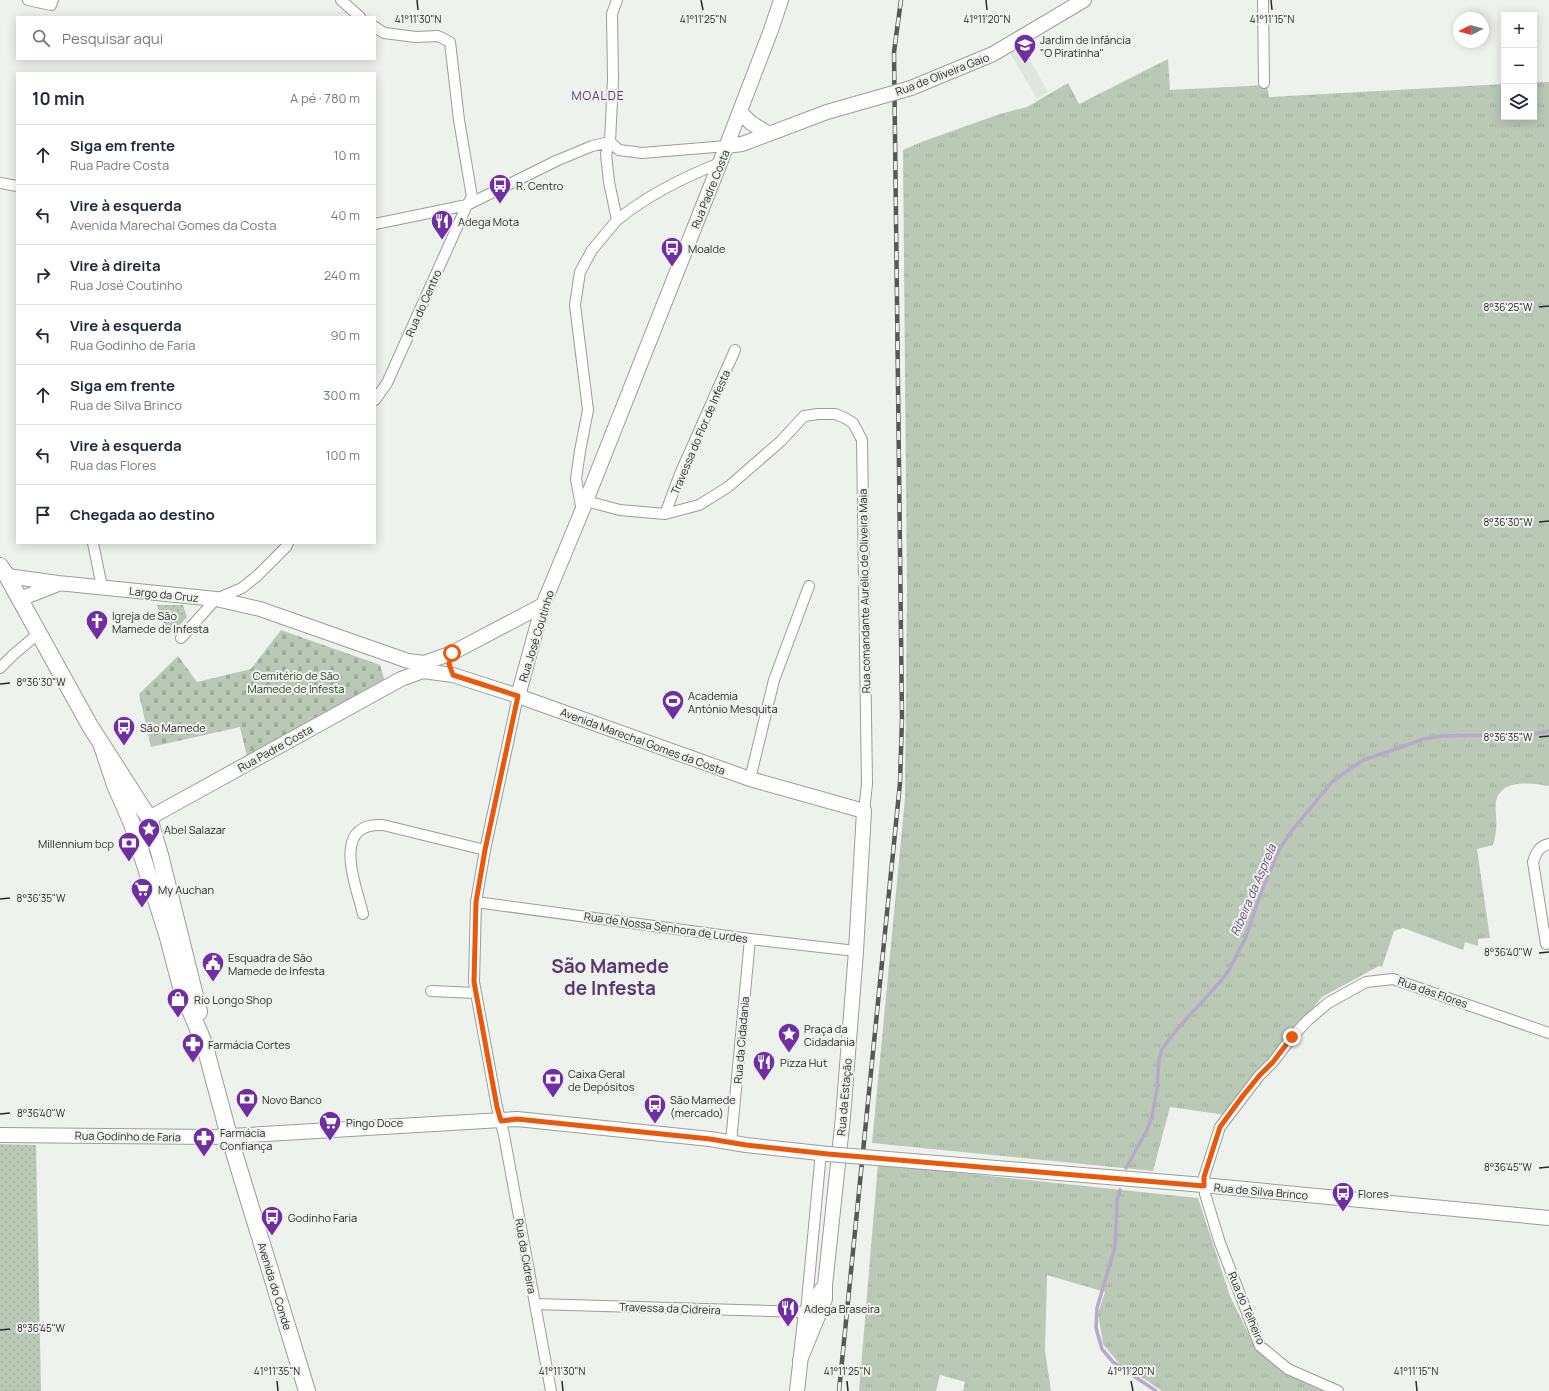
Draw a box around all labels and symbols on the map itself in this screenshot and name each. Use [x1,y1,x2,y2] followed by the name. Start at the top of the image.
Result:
[395,12,441,26] text: 41°11'30"N
[680,12,726,26] text: 41°11'25"N
[964,12,1011,26] text: 41°11'20"N
[1250,12,1294,26] text: 41°11'15"N
[1453,12,1489,48] north arrow
[1012,32,1038,65] school or university icon: Jardim de Infância "O Piratinha"
[1040,32,1131,60] place label: Jardim de Infância "O Piratinha"
[893,49,992,99] street label: Rua de Oliveira Gaio
[571,87,625,104] district label: MOALDE
[687,147,733,231] street label: Rua Padre Costa
[487,172,513,205] bus stop icon: R. Centro
[516,178,564,193] place label: R. Centro
[429,208,455,241] restaurant icon: Adega Mota
[458,214,519,229] place label: Adega Mota
[659,235,685,268] bus stop icon: Moalde
[688,241,726,256] place label: Moalde
[401,266,445,339] street label: Rua do Centro
[1484,300,1533,314] text: 8°36'25"W
[667,367,733,497] street label: Travessa do Flor de Infesta
[855,489,873,693] street label: Rua comandante Aurélio de Oliveira Maia
[1483,515,1533,529] text: 8°36'30"W
[129,583,200,605] street label: Largo da Cruz
[515,588,557,684] street label: Rua José Coutinho
[84,608,110,641] church icon: Igreja de São Mamede de Infesta
[112,608,209,636] place label: Igreja de São Mamede de Infesta
[443,644,461,662] route start
[248,668,344,696] park label: Cemitério de São Mamede de Infesta
[16,675,66,689] text: 8°36'30"W
[660,688,686,721] sports icon: Academia António Mesquita
[688,688,778,716] place label: Academia António Mesquita
[558,704,728,778] street label: Avenida Marechal Gomes da Costa
[111,714,137,747] bus stop icon: São Mamede
[140,720,206,735] place label: São Mamede
[235,721,315,775] street label: Rua Padre Costa
[1484,730,1533,744] text: 8°36'35"W
[136,816,162,849] place icon: Abel Salazar
[164,822,226,837] place label: Abel Salazar
[116,830,142,863] bank icon: Millennium bcp
[38,836,114,851] place label: Millennium bcp
[1226,840,1281,939] water label: Ribeira da Asprela
[129,876,155,909] supermarket icon: My Auchan
[158,882,214,897] place label: My Auchan
[17,891,66,905] text: 8°36'35"W
[583,908,749,946] street label: Rua de Nossa Senhora de Lurdes
[1484,945,1533,959] text: 8°36'40"W
[200,950,226,983] public building icon: Esquadra de São Mamede de Infesta
[228,950,325,978] place label: Esquadra de São Mamede de Infesta
[551,953,669,1001] district label: São Mamede de Infesta
[1396,973,1470,1011] street label: Rua das Flores
[165,986,191,1019] shop icon: Rio Longo Shop
[194,992,273,1007] place label: Rio Longo Shop
[730,996,752,1084] street label: Rua da Cidadania
[776,1021,802,1054] place icon: Praça da Cidadania
[804,1021,855,1049] place label: Praça da Cidadania
[1283,1028,1301,1046] route end
[180,1031,206,1064] pharmacy icon: Farmácia Cortes
[208,1037,291,1052] place label: Farmácia Cortes
[751,1049,777,1082] restaurant icon: Pizza Hut
[780,1055,827,1070] place label: Pizza Hut
[833,1057,855,1136] street label: Rua da Estação
[540,1066,566,1099] bank icon: Caixa Geral de Depósitos
[568,1066,635,1094] place label: Caixa Geral de Depósitos
[234,1086,260,1119] bank icon: Novo Banco
[262,1092,322,1107] place label: Novo Banco
[642,1092,668,1125] bus stop icon: São Mamede (mercado)
[670,1092,736,1120] place label: São Mamede (mercado)
[17,1106,66,1120] text: 8°36'40"W
[317,1109,343,1142] supermarket icon: Pingo Doce
[346,1115,404,1130] place label: Pingo Doce
[191,1125,217,1158] pharmacy icon: Farmácia Confiança
[220,1125,272,1153] place label: Farmácia Confiança
[75,1128,181,1144] street label: Rua Godinho de Faria
[1484,1160,1533,1174] text: 8°36'45"W
[1213,1179,1309,1203] street label: Rua de Silva Brinco
[1330,1180,1356,1213] bus stop icon: Flores
[1358,1186,1389,1201] place label: Flores
[259,1204,285,1237] bus stop icon: Godinho Faria
[288,1210,357,1225] place label: Godinho Faria
[512,1217,540,1295] street label: Rua da Cidreira
[255,1240,296,1332] street label: Avenida do Conde
[1225,1269,1269,1347] street label: Rua do Telheiro
[775,1295,801,1328] restaurant icon: Adega Braseira
[619,1299,721,1317] street label: Travessa da Cidreira
[804,1301,880,1316] place label: Adega Braseira
[17,1321,66,1335] text: 8°36'45"W
[254,1364,300,1378] text: 41°11'35"N
[539,1364,585,1378] text: 41°11'30"N
[824,1364,870,1378] text: 41°11'25"N
[1108,1364,1155,1378] text: 41°11'20"N
[1394,1364,1438,1378] text: 41°11'15"N

